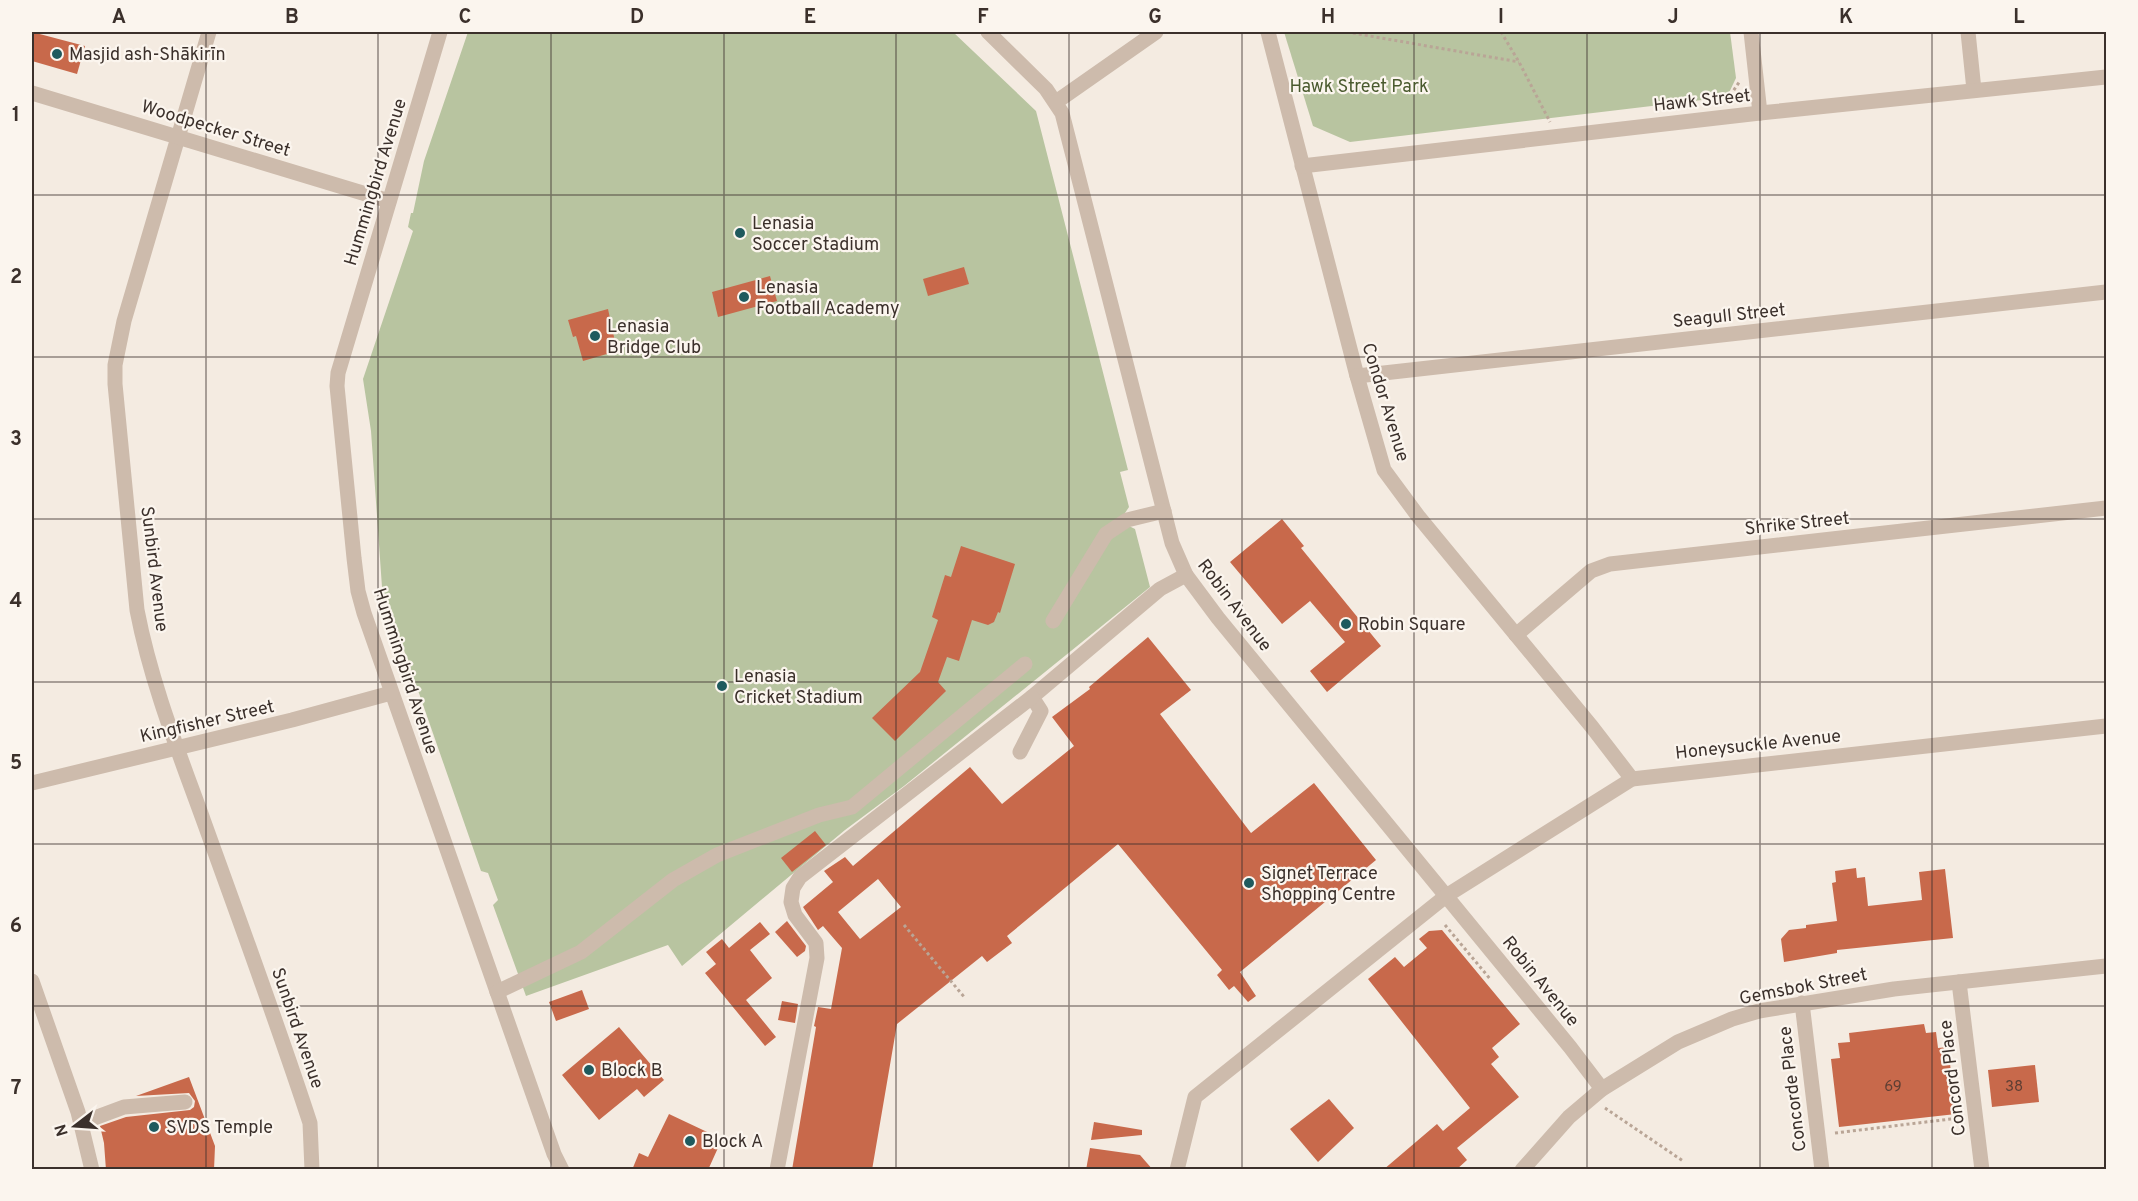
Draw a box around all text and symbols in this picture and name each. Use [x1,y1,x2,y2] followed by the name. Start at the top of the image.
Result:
[112,5,126,31] text: A
[285,5,299,31] text: B
[459,5,471,31] text: C
[630,5,644,31] text: D
[804,5,816,31] text: E
[977,5,989,31] text: F
[1148,5,1162,31] text: G
[1321,5,1335,31] text: H
[1498,5,1504,31] text: I
[1667,5,1679,31] text: J
[1839,5,1853,31] text: K
[2013,5,2025,31] text: L
[69,44,226,67] place label: Masjid ash-Shākirīn
[50,47,64,61] marker: Masjid ash-Shākirīn
[1290,76,1428,99] park label: Hawk Street Park
[1652,85,1752,118] street label: Hawk Street
[138,96,293,163] street label: Woodpecker Street
[340,96,413,269] street label: Hummingbird Avenue
[12,103,20,129] text: 1
[752,213,879,257] place label: Lenasia Soccer Stadium
[733,226,747,240] marker: Lenasia Soccer Stadium
[10,265,22,291] text: 2
[756,277,899,321] place label: Lenasia Football Academy
[737,290,751,304] marker: Lenasia Football Academy
[1672,299,1787,334] street label: Seagull Street
[607,316,701,360] place label: Lenasia Bridge Club
[588,329,602,343] marker: Lenasia Bridge Club
[1356,340,1414,465] street label: Condor Avenue
[10,427,22,453] text: 3
[134,505,173,633] street label: Sunbird Avenue
[1744,508,1851,541] street label: Shrike Street
[1191,555,1276,657] street label: Robin Avenue
[367,585,442,758] street label: Hummingbird Avenue
[10,589,22,615] text: 4
[1358,614,1465,637] place label: Robin Square
[1339,617,1353,631] marker: Robin Square
[734,666,863,710] place label: Lenasia Cricket Stadium
[715,679,729,693] marker: Lenasia Cricket Stadium
[138,696,277,749] street label: Kingfisher Street
[1674,725,1842,766] street label: Honeysuckle Avenue
[10,751,22,777] text: 5
[1261,863,1396,907] place label: Signet Terrace Shopping Centre
[1242,876,1256,890] marker: Signet Terrace Shopping Centre
[10,914,22,940] text: 6
[1496,932,1583,1032] street label: Robin Avenue
[1737,964,1869,1011] street label: Gemsbok Street
[265,965,328,1092] street label: Sunbird Avenue
[1935,1018,1972,1137] street label: Concord Place
[1774,1025,1813,1153] street label: Concorde Place
[601,1060,662,1083] place label: Block B
[582,1063,596,1077] marker: Block B
[11,1076,21,1102] text: 7
[1884,1078,1902,1097] house number: 69
[2005,1078,2023,1097] house number: 38
[45,1096,105,1156] north arrow
[166,1117,273,1140] place label: SVDS Temple
[147,1120,161,1134] marker: SVDS Temple
[51,1121,74,1138] text: N
[702,1131,763,1154] place label: Block A
[683,1134,697,1148] marker: Block A

